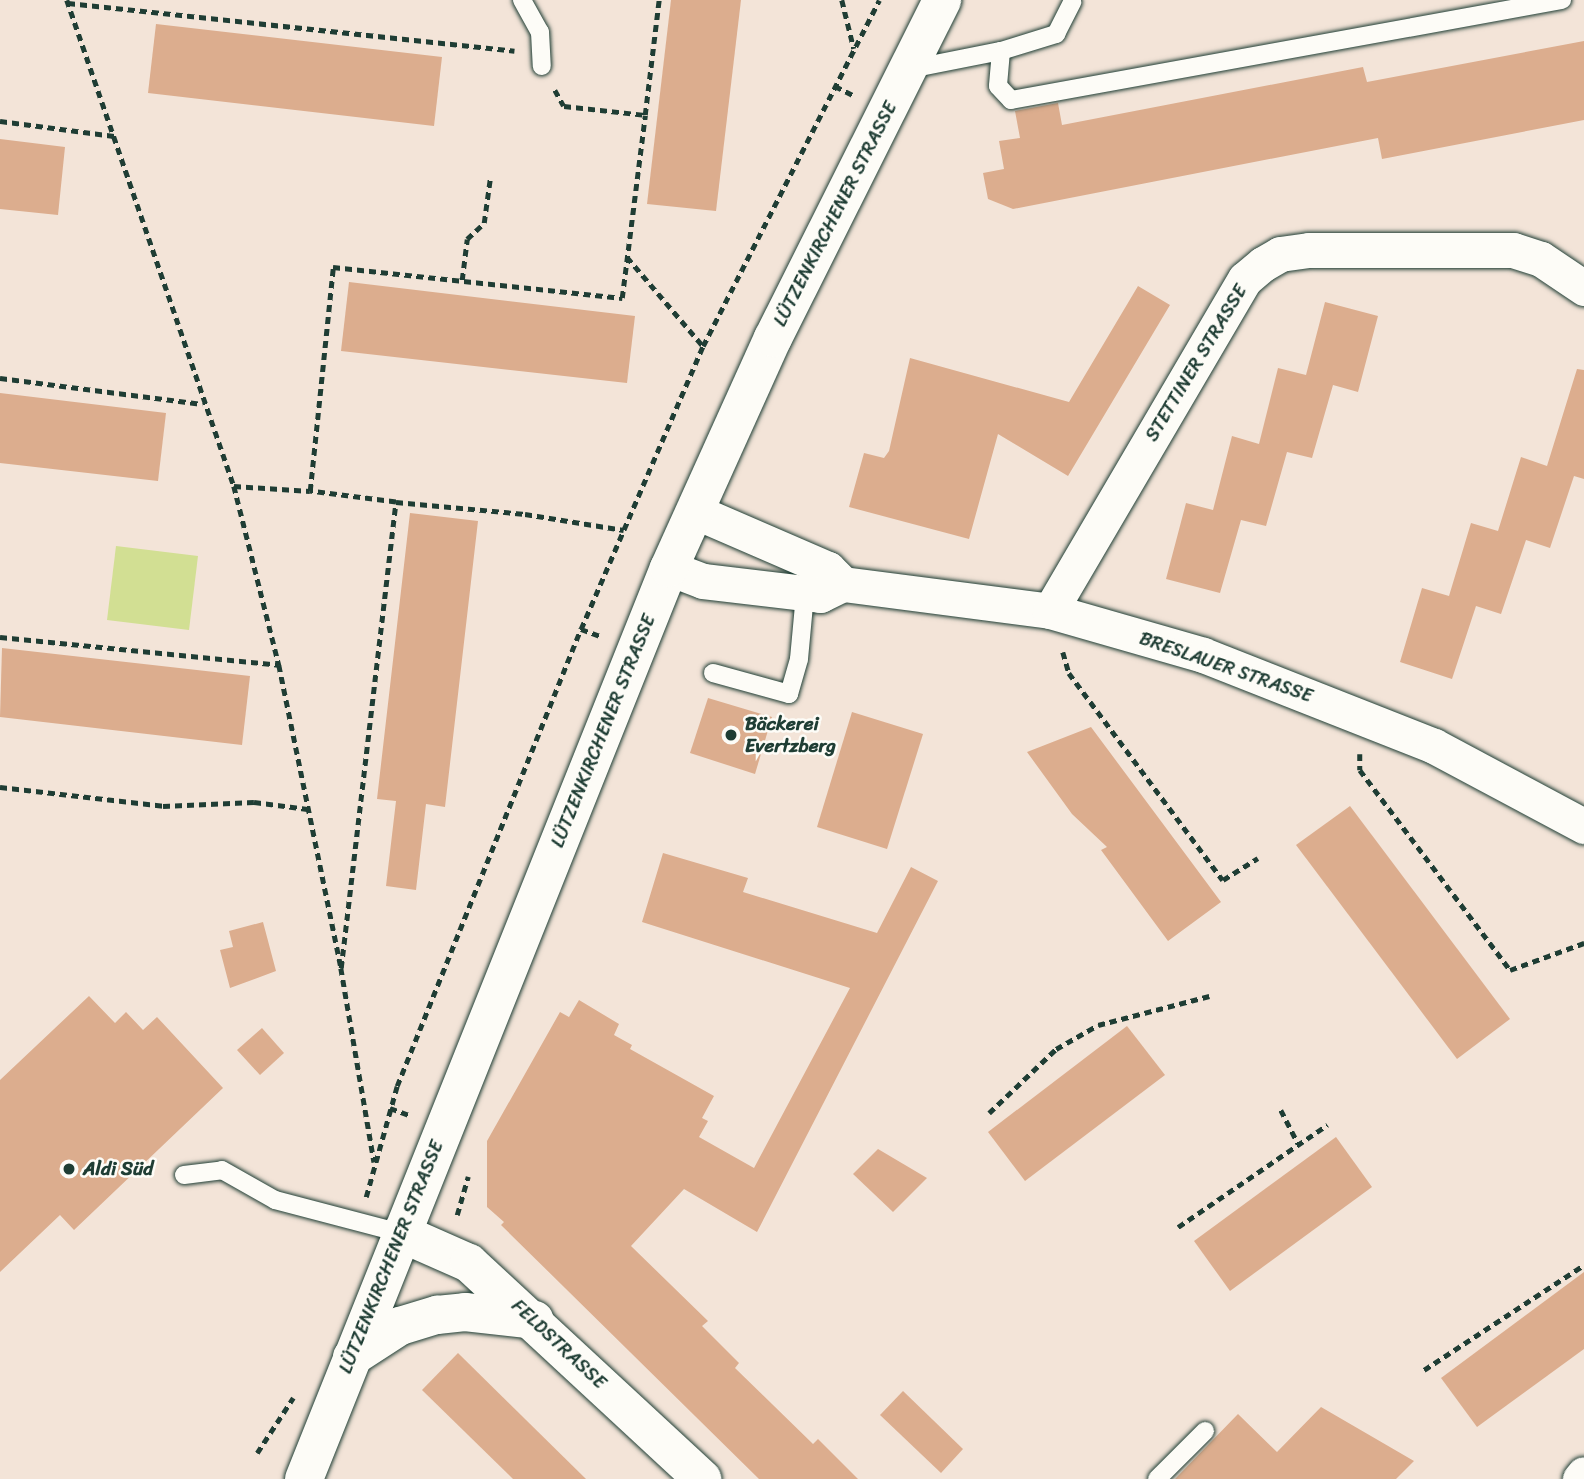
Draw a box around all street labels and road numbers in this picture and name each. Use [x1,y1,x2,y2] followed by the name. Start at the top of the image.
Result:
[768,97,902,331] street label: LÜTZENKIRCHENER STRASSE
[1140,281,1252,445] street label: STETTINER STRASSE
[545,610,661,852] street label: LÜTZENKIRCHENER STRASSE
[1135,626,1317,708] street label: BRESLAUER STRASSE
[333,1136,449,1378] street label: LÜTZENKIRCHENER STRASSE
[507,1294,611,1394] street label: FELDSTRASSE

